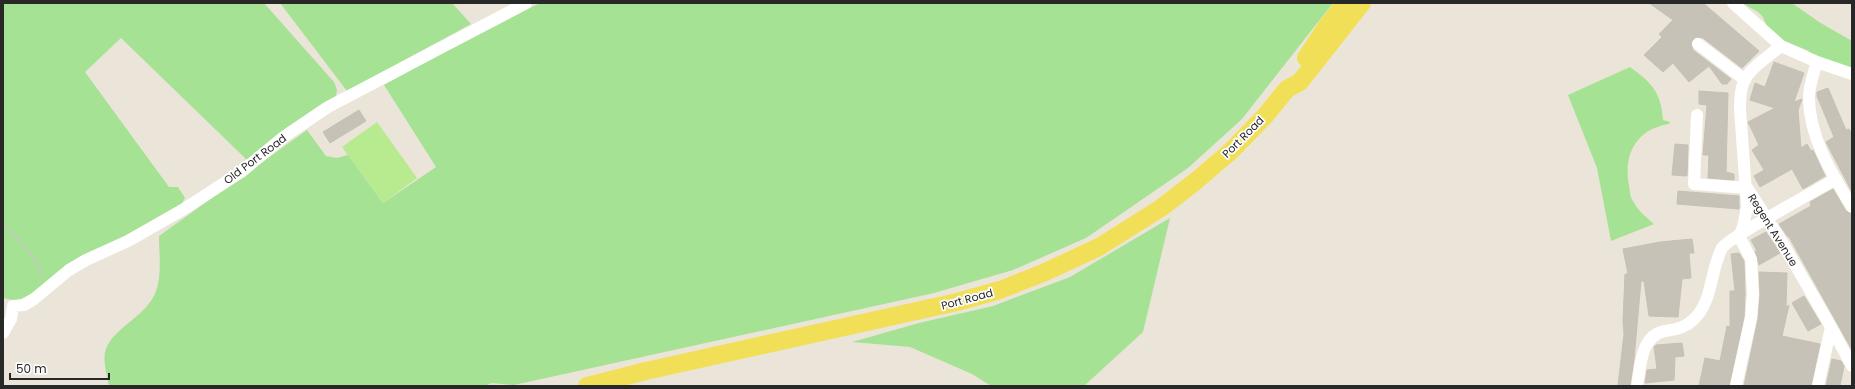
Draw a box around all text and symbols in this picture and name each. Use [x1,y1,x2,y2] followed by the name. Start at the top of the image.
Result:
[1219,113,1267,161] street label: Port Road
[220,130,290,188] street label: Old Port Road
[1744,191,1802,270] street label: Regent Avenue
[939,284,995,314] street label: Port Road
[10,355,109,381] scale bar
[16,360,47,377] text: 50 m

